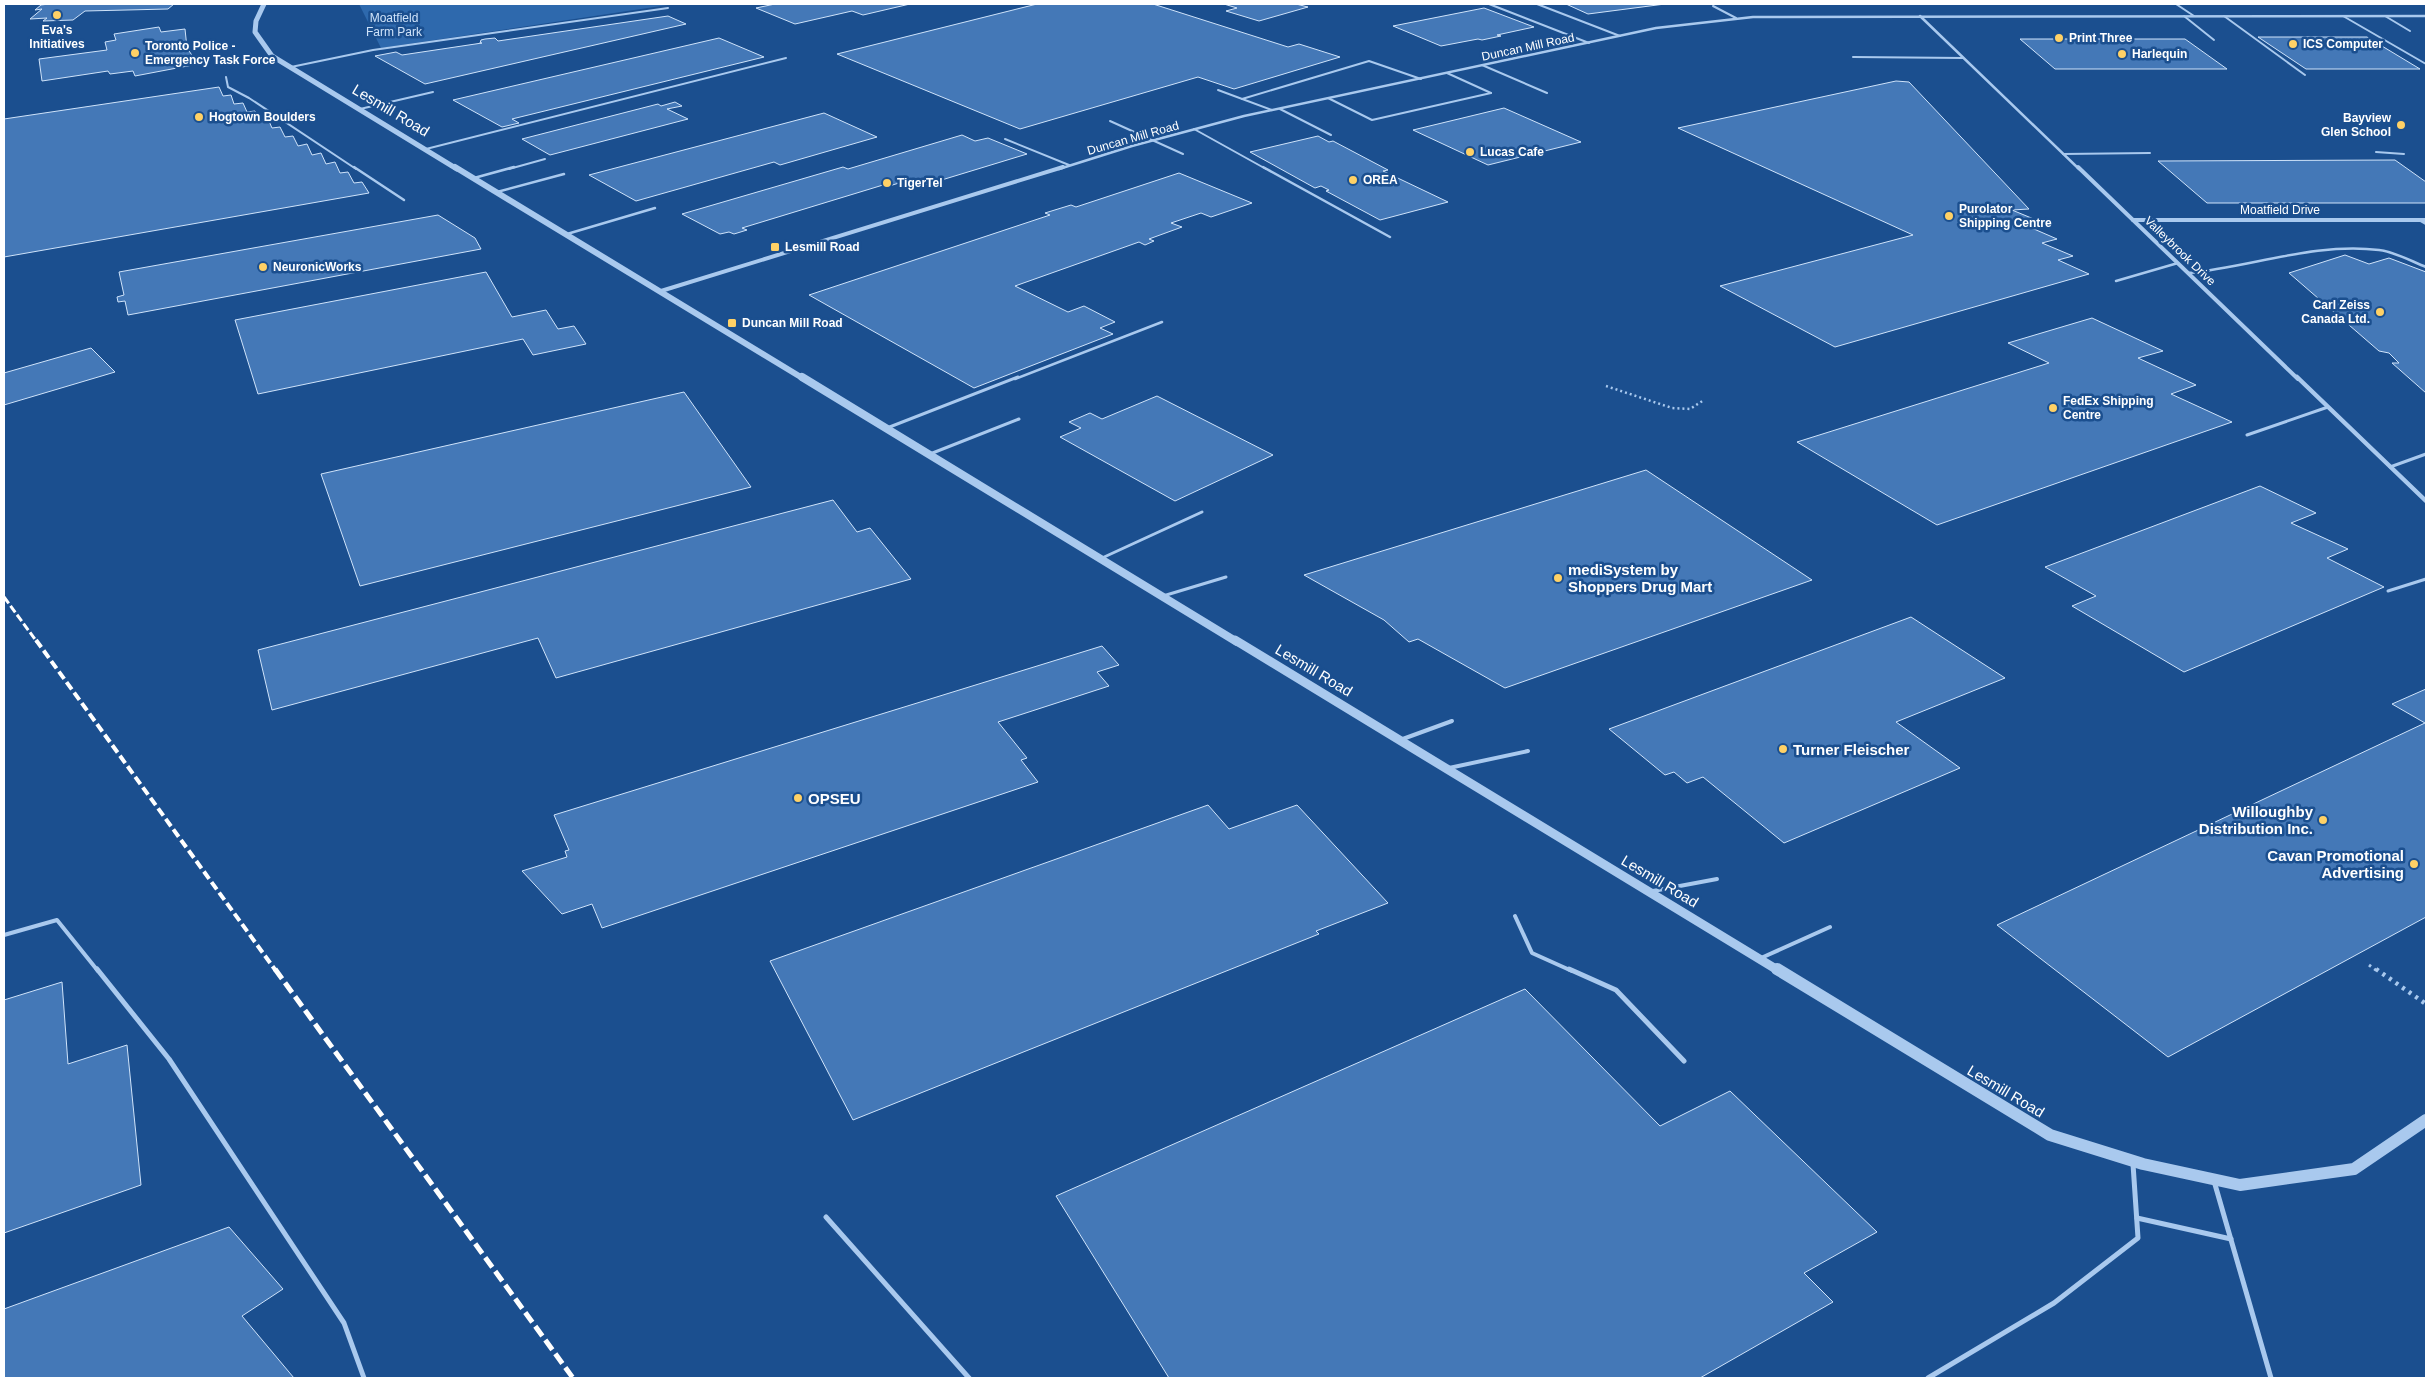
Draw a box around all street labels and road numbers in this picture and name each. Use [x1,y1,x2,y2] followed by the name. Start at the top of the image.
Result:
[1480,30,1576,64] street label: Duncan Mill Road
[349,80,433,140] street label: Lesmill Road
[1086,118,1180,158] street label: Duncan Mill Road
[2240,203,2320,217] street label: Moatfield Drive
[2142,214,2219,289] street label: Valleybrook Drive
[1272,640,1356,700] street label: Lesmill Road
[1618,851,1702,911] street label: Lesmill Road
[1964,1061,2048,1121] street label: Lesmill Road

